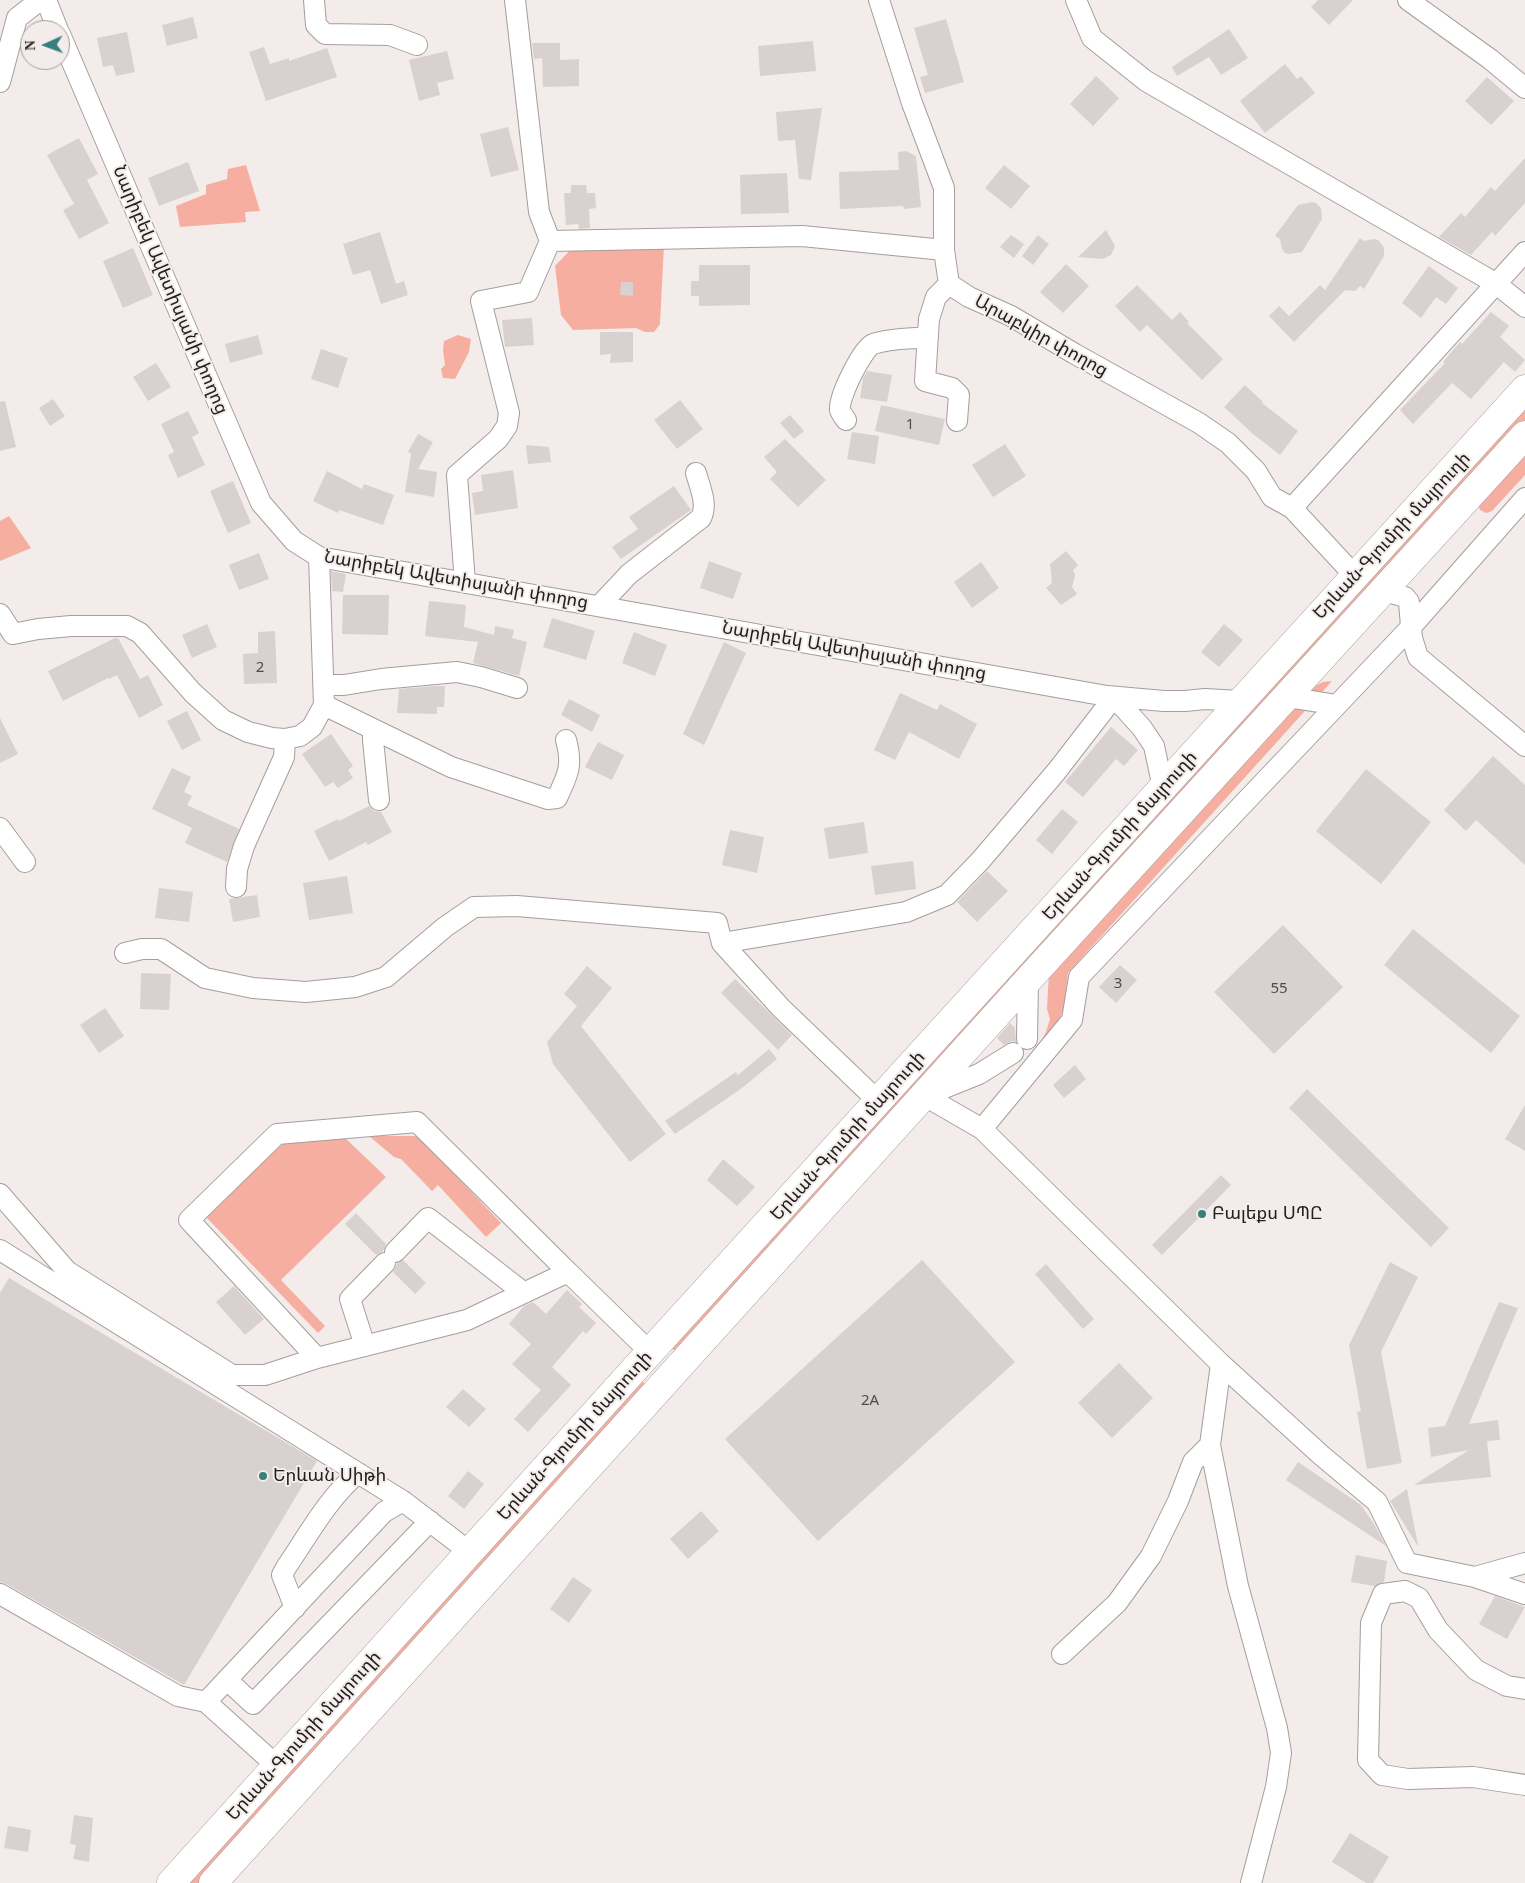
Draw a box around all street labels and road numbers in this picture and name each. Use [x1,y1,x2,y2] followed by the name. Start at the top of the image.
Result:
[108,162,232,418] street label: Նարիբեկ Ավետիսյանի փողոց
[970,290,1112,382] street label: Արաբկիր փողոց
[1309,448,1475,624] street label: Երևան-Գյումրի մայրուղի
[322,546,590,614] street label: Նարիբեկ Ավետիսյանի փողոց
[720,617,988,685] street label: Նարիբեկ Ավետիսյանի փողոց
[1038,747,1202,925] street label: Երևան-Գյումրի մայրուղի
[766,1047,930,1225] street label: Երևան-Գյումրի մայրուղի
[493,1347,657,1525] street label: Երևան-Գյումրի մայրուղի
[222,1647,386,1825] street label: Երևան-Գյումրի մայրուղի

